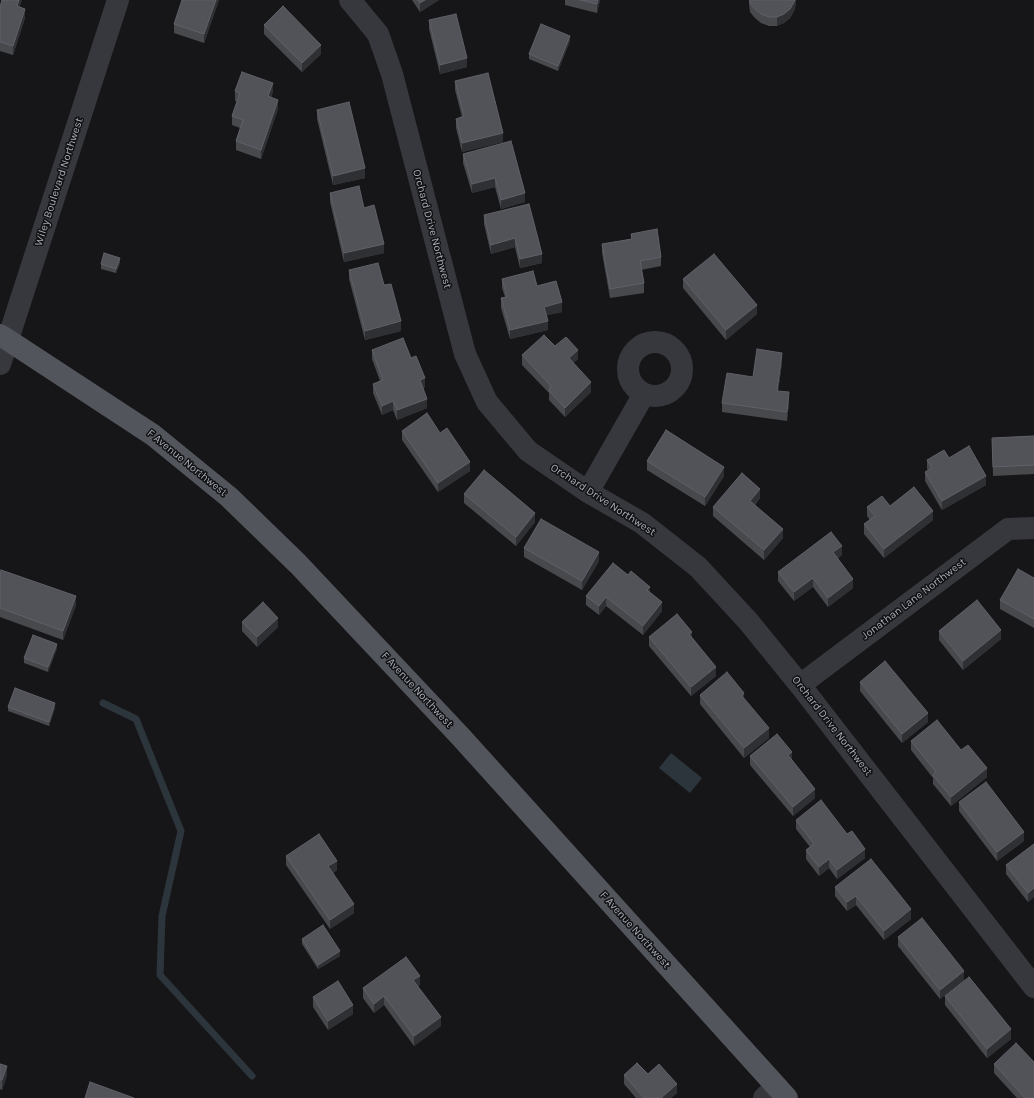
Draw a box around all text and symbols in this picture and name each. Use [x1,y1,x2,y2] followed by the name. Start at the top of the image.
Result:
[32,116,86,248] street label: Wiley Boulevard Northwest
[410,168,454,290] street label: Orchard Drive Northwest
[144,427,230,499] street label: F Avenue Northwest
[548,461,658,539] street label: Orchard Drive Northwest
[859,555,969,643] street label: Jonathan Lane Northwest
[378,649,456,731] street label: F Avenue Northwest
[789,674,875,778] street label: Orchard Drive Northwest
[597,889,673,971] street label: F Avenue Northwest

